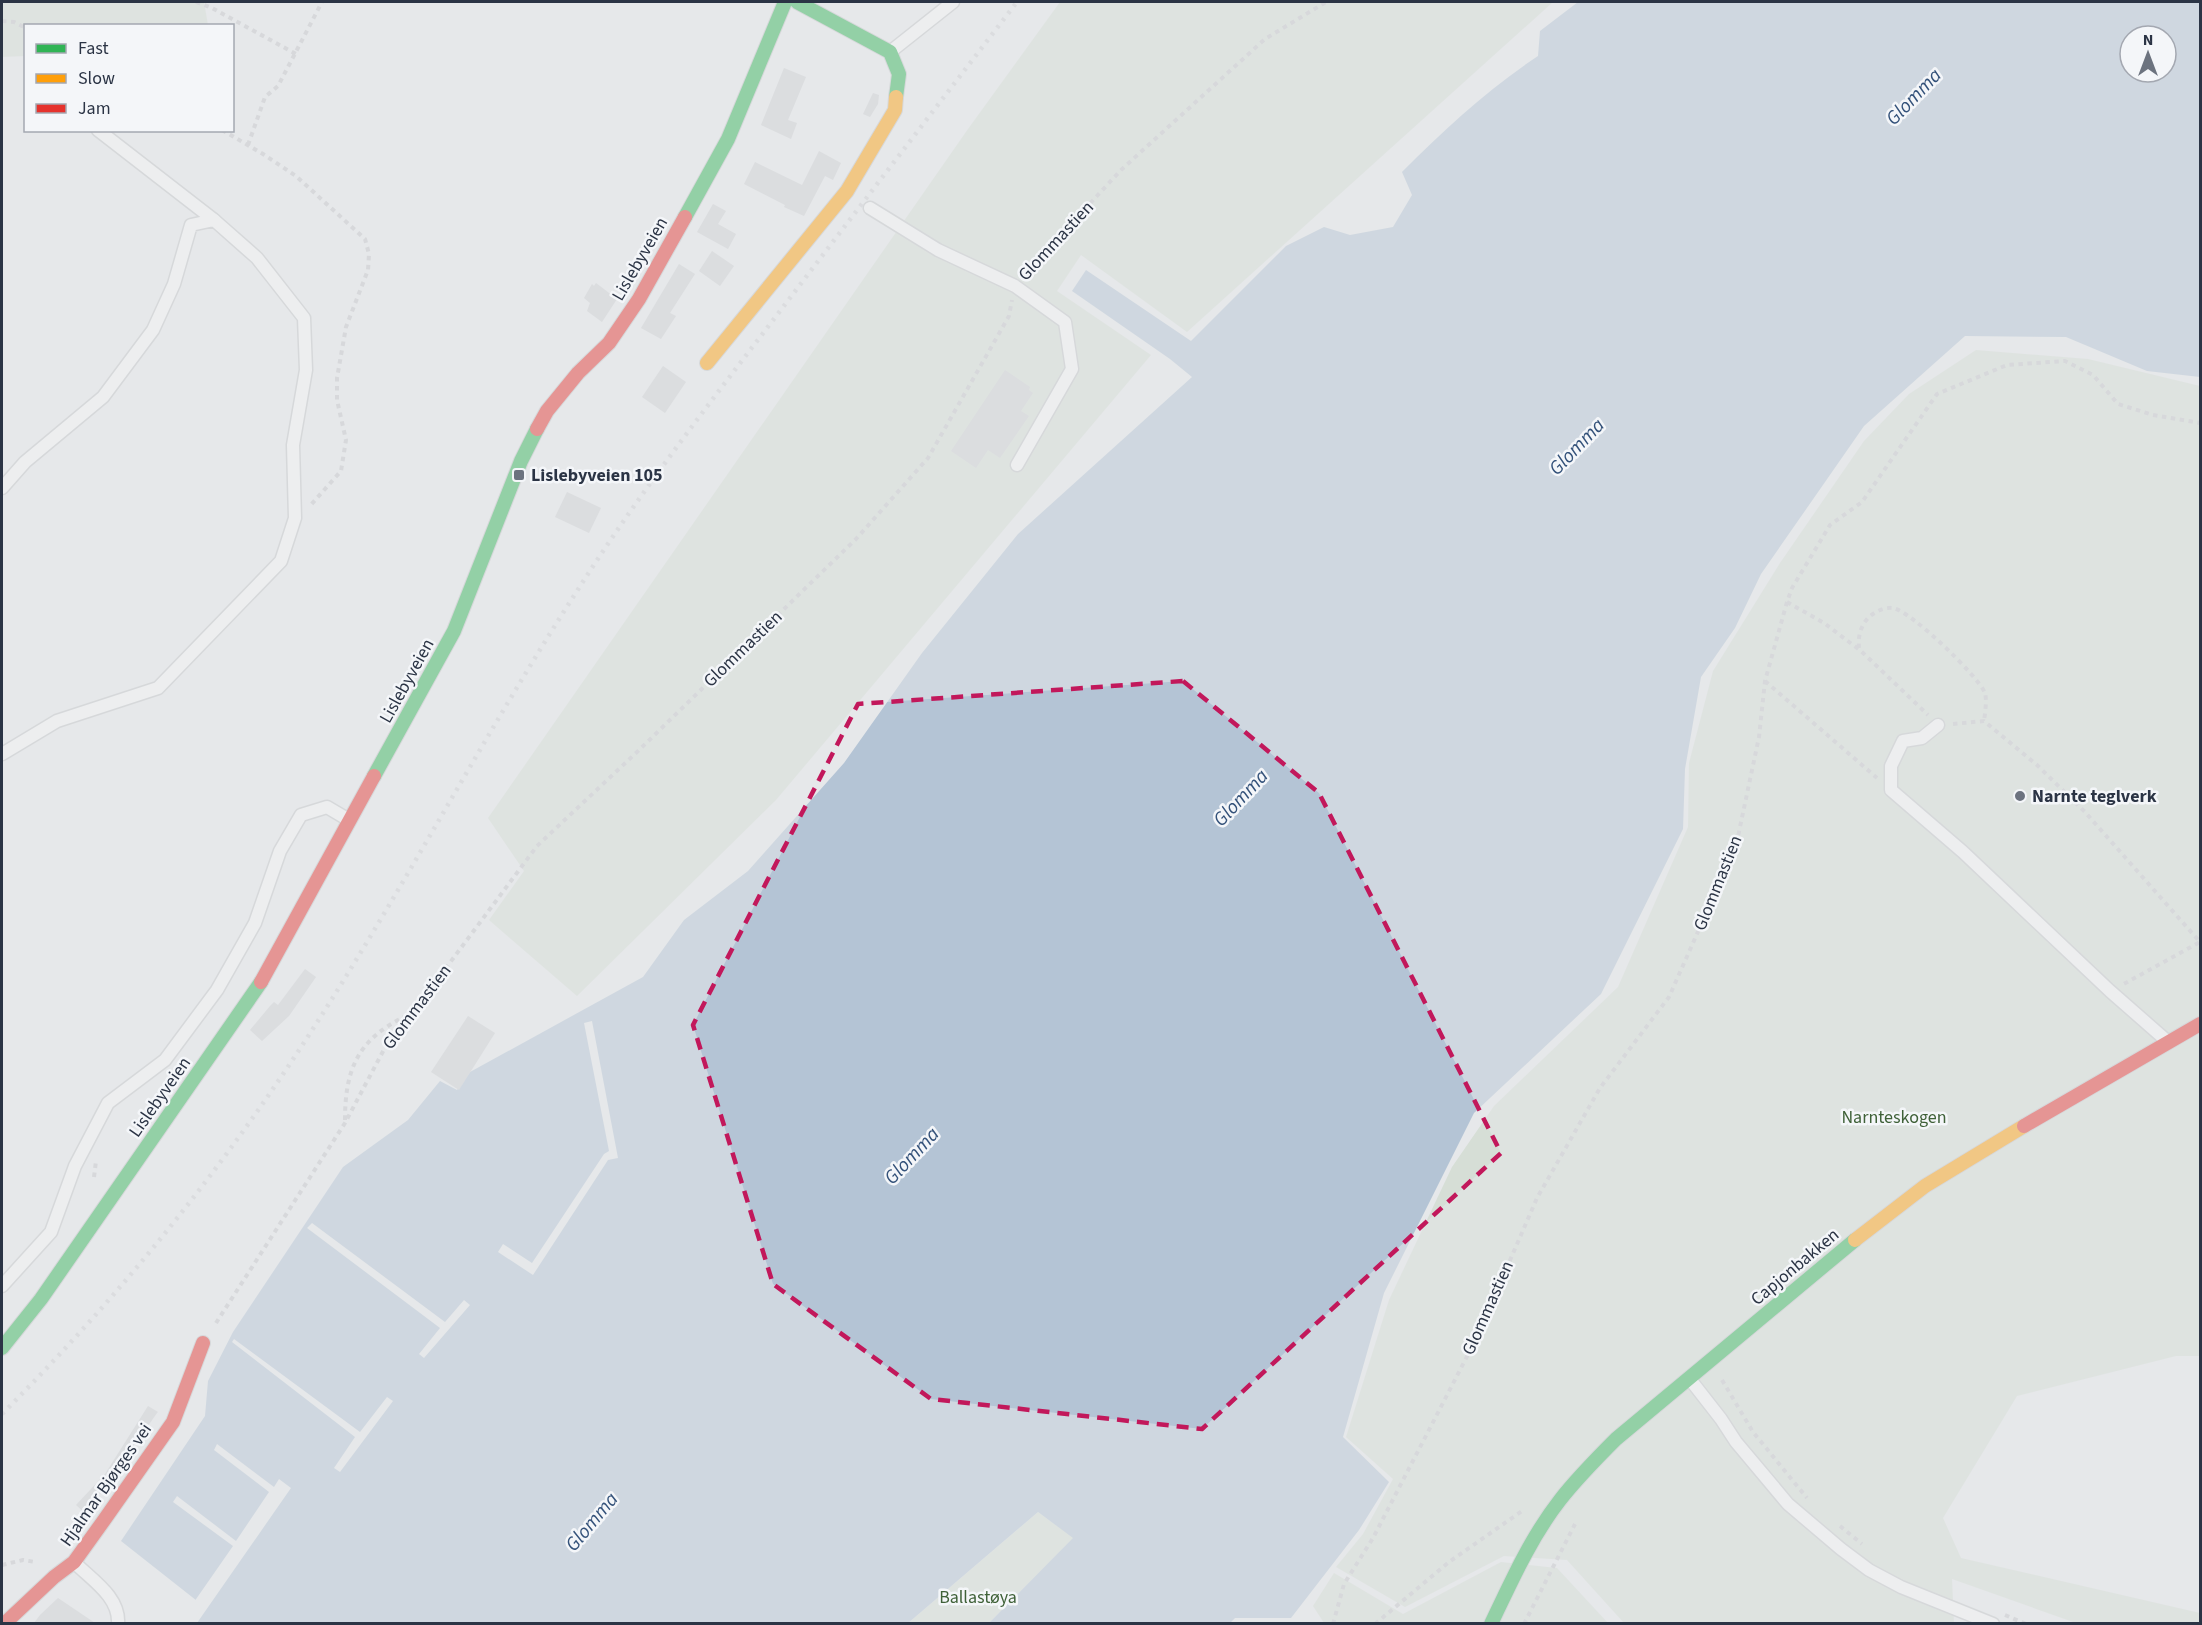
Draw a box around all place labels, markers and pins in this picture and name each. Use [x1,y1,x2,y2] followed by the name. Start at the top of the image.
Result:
[531,463,663,488] place label: Lislebyveien 105
[512,468,526,482] marker: Lislebyveien 105
[2032,784,2157,809] place label: Narnte teglverk
[2013,789,2027,803] marker: Narnte teglverk

